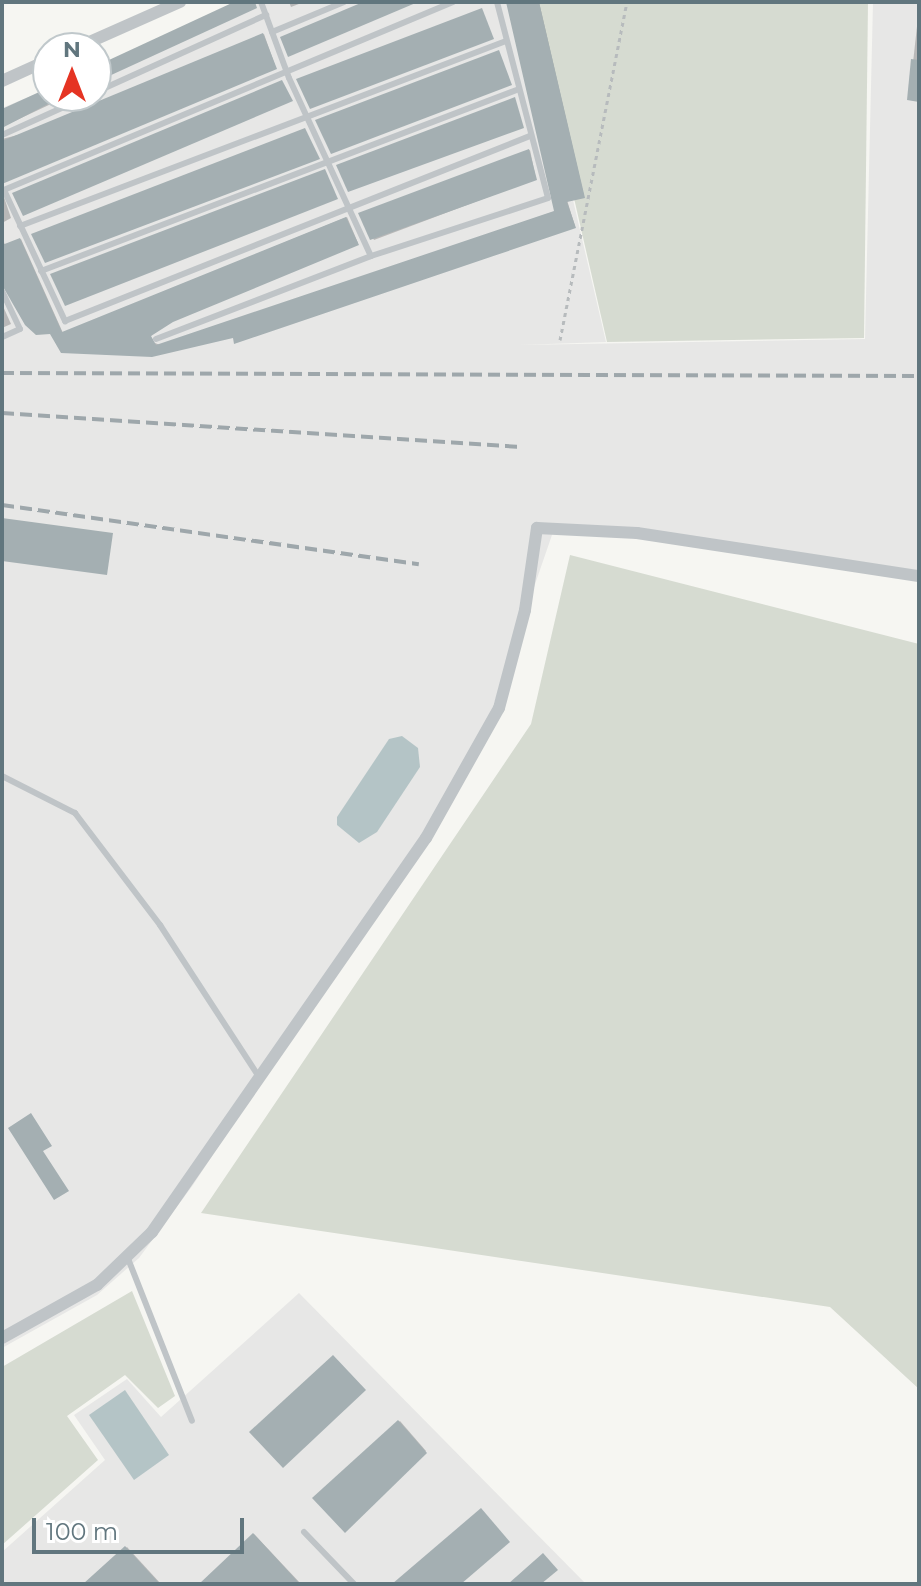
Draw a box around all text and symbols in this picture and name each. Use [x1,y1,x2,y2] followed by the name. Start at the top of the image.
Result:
[32,32,112,112] north arrow
[63,36,81,63] text: N
[36,1502,248,1552] scale bar
[46,1517,118,1546] text: 100 m

